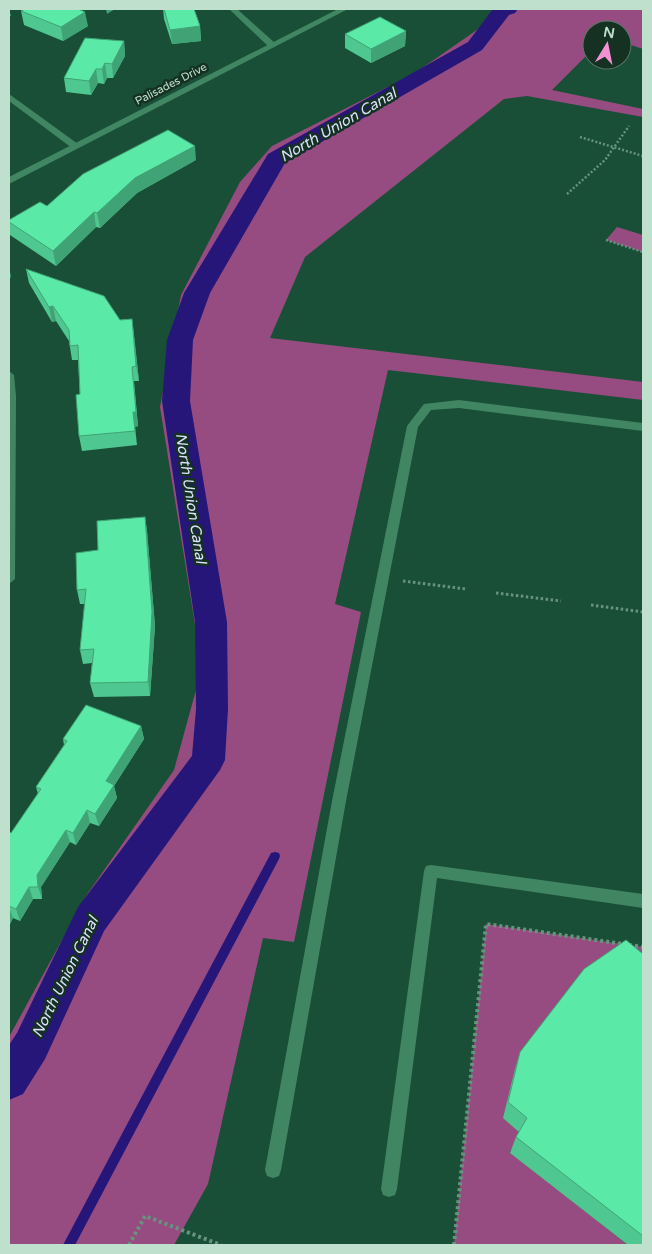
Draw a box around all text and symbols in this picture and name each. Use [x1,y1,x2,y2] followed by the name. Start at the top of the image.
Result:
[582,20,632,70] north arrow
[602,23,616,42] text: N
[133,60,209,108] street label: Palisades Drive
[276,83,402,166] water label: North Union Canal
[172,432,211,567] water label: North Union Canal
[28,912,103,1040] water label: North Union Canal

